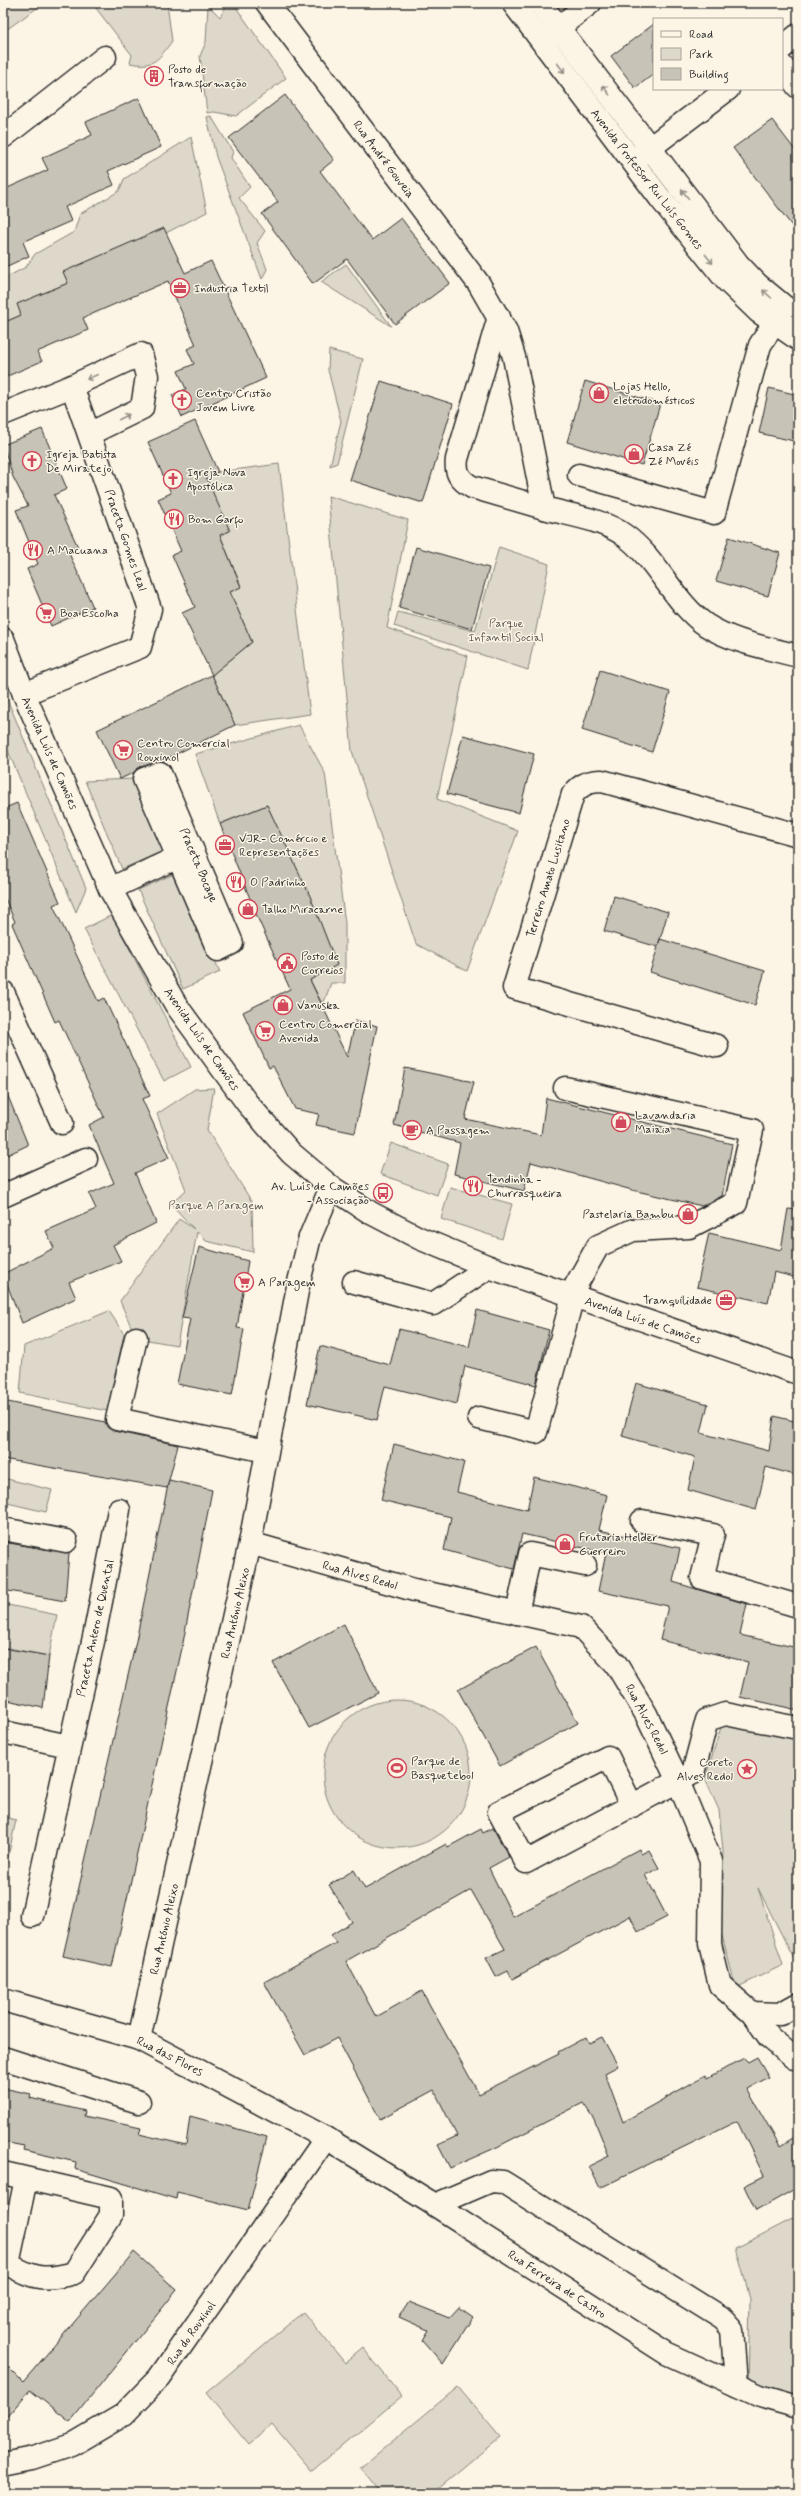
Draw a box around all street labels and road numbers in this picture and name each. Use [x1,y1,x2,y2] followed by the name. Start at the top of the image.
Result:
[586,106,707,254] street label: Avenida Professor Rui Luís Gomes
[349,118,418,202] street label: Rua André Gouveia
[100,488,150,593] street label: Praceta Gomes Leal
[17,694,82,813] street label: Avenida Luís de Camões
[523,817,575,940] street label: Terreiro Amato Lusitano
[175,826,221,905] street label: Praceta Bocage
[160,985,243,1095] street label: Avenida Luís de Camões
[582,1294,704,1349] street label: Avenida Luís de Camões
[74,1558,118,1698] street label: Praceta Antero de Quental
[320,1558,399,1594] street label: Rua Alves Redol
[218,1566,254,1660] street label: Rua António Aleixo
[621,1681,671,1757] street label: Rua Alves Redol
[147,1882,183,1976] street label: Rua António Aleixo
[134,2033,206,2081] street label: Rua das Flores
[504,2247,609,2323] street label: Rua Ferreira de Castro
[164,2298,220,2369] street label: Rua do Rouxinol

